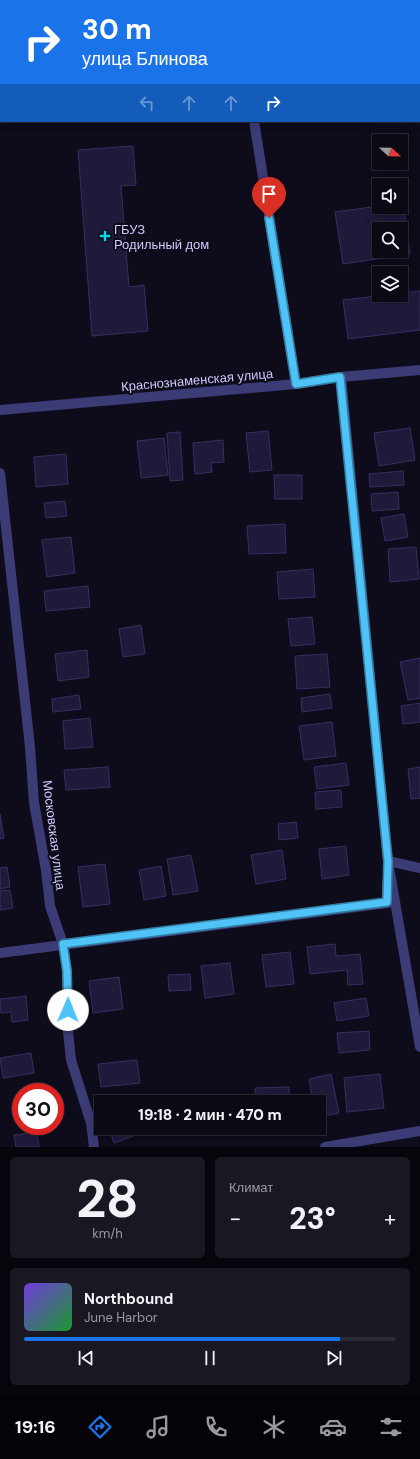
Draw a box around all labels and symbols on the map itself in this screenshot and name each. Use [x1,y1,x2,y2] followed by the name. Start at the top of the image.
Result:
[372,134,408,170] north arrow
[252,177,286,218] pin
[114,221,209,253] place label: ГБУЗ Родильный дом
[99,230,111,242] marker: ГБУЗ Родильный дом
[120,365,274,395] street label: Краснознаменская улица
[39,779,69,892] street label: Московская улица
[47,989,89,1031] position arrow
[12,1083,64,1135] speed limit sign: 30

